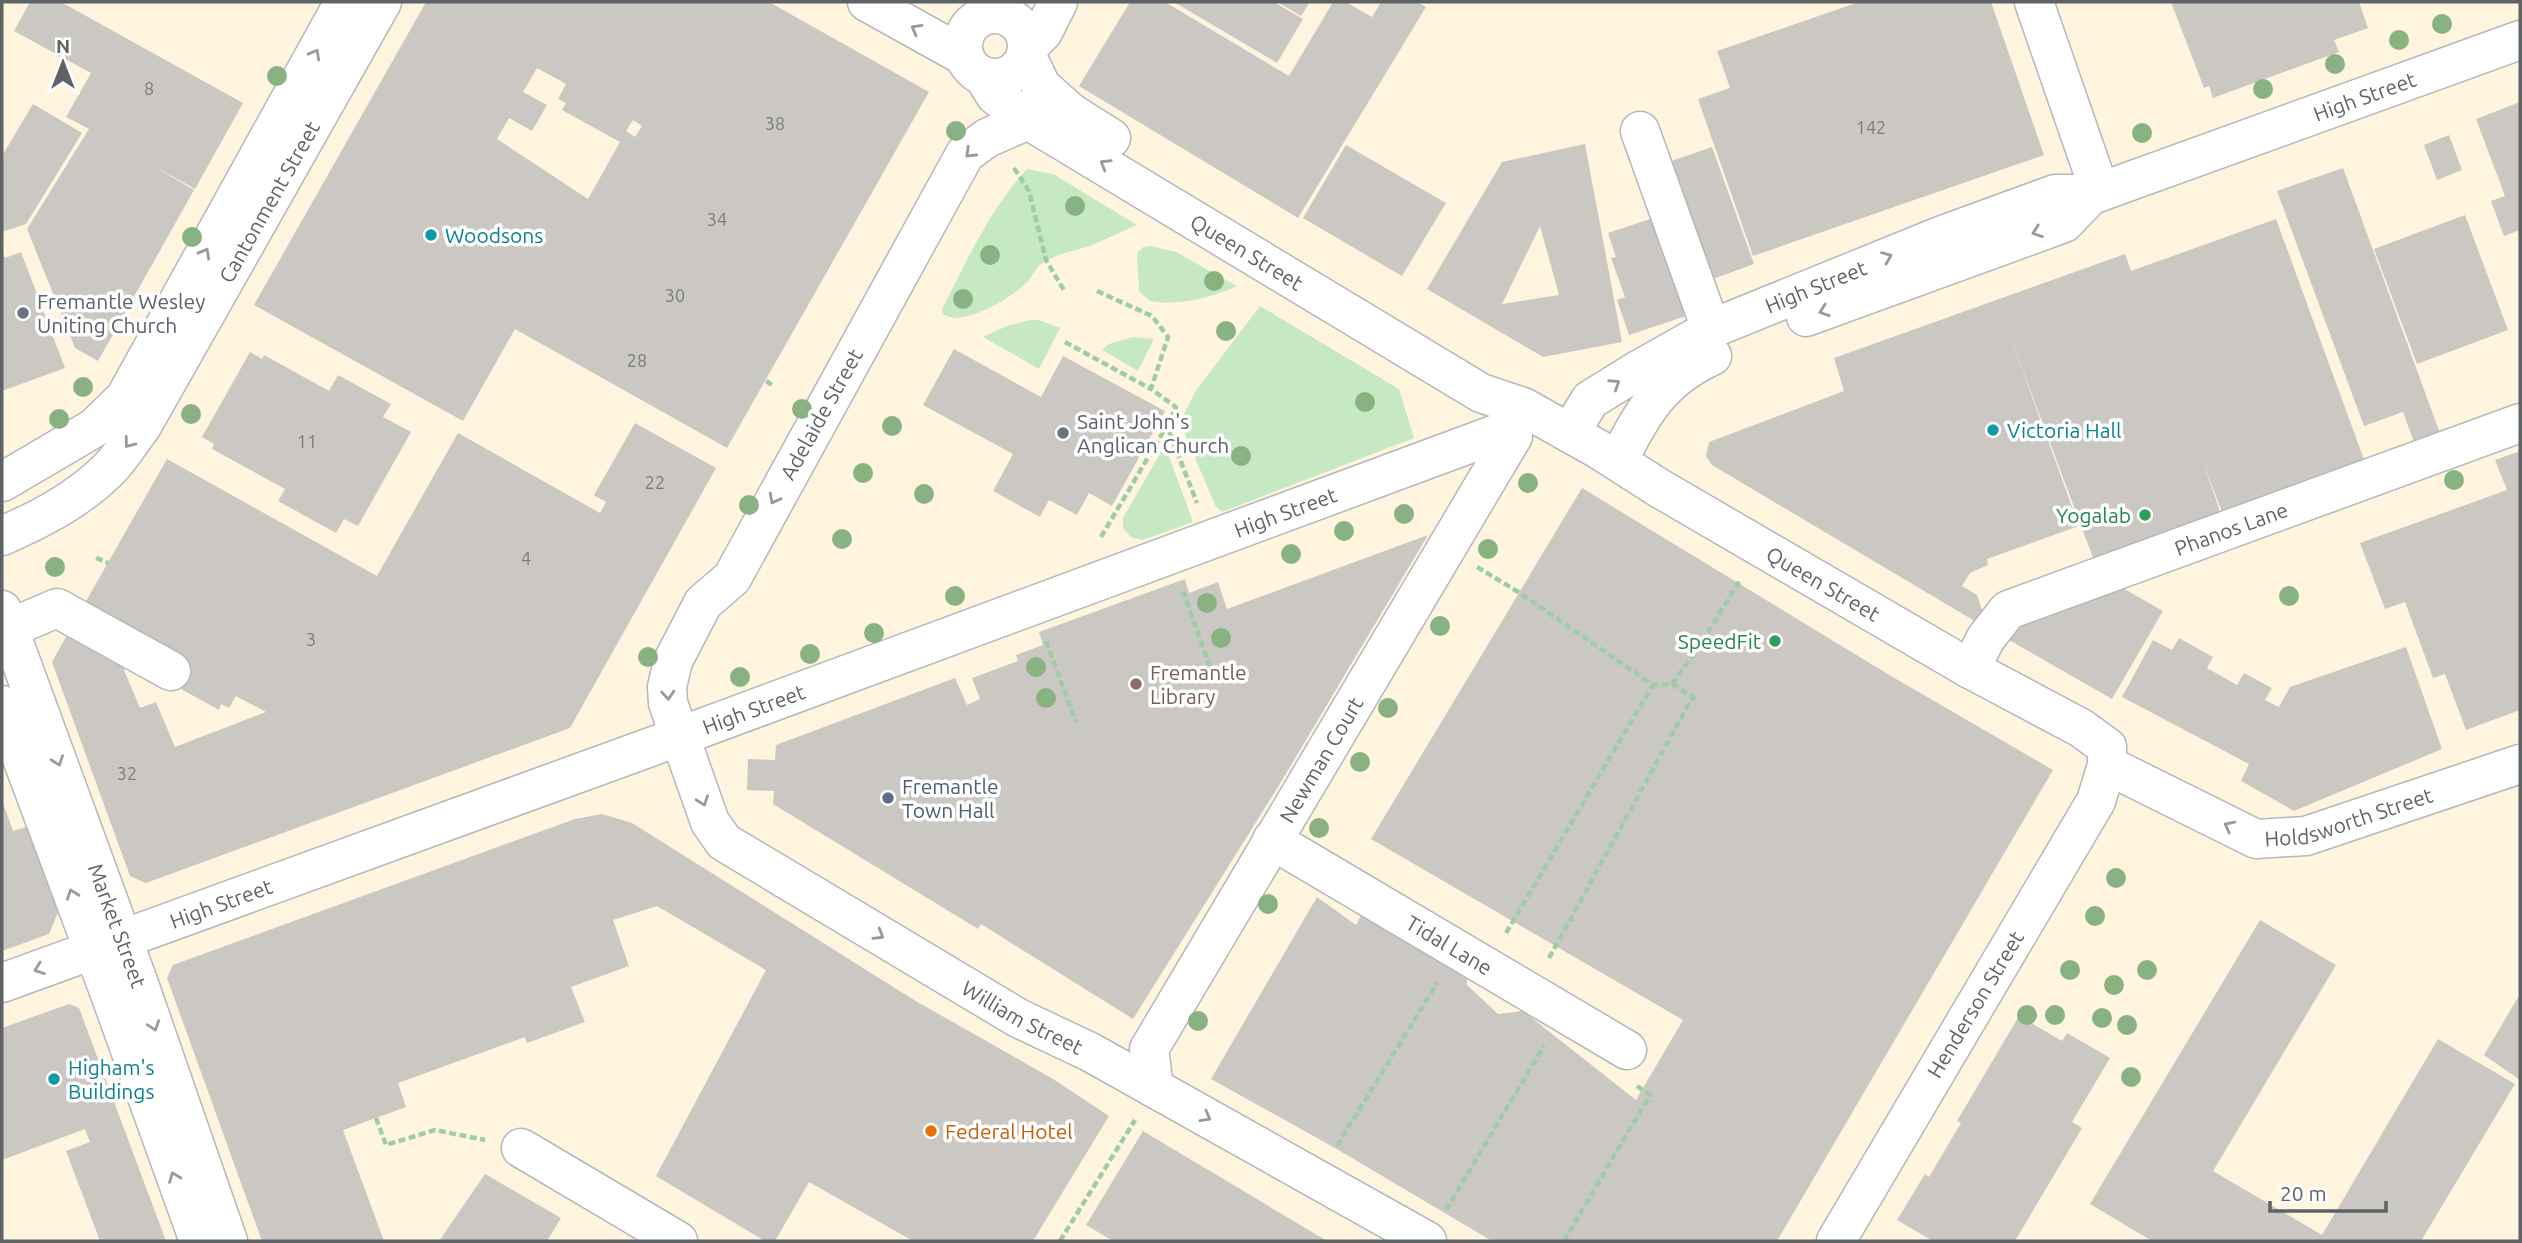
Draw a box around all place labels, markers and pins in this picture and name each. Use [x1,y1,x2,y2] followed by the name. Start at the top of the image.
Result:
[445,223,543,247] place label: Woodsons
[423,227,439,243] marker: Woodsons
[37,289,205,337] place label: Fremantle Wesley Uniting Church
[15,305,31,321] marker: Fremantle Wesley Uniting Church
[1077,409,1229,457] place label: Saint John's Anglican Church
[2007,418,2121,442] place label: Victoria Hall
[1985,422,2001,438] marker: Victoria Hall
[1055,425,1071,441] marker: Saint John's Anglican Church
[2056,503,2131,527] place label: Yogalab
[2137,507,2153,523] marker: Yogalab
[1678,629,1761,653] place label: SpeedFit
[1767,633,1783,649] marker: SpeedFit
[1150,660,1246,708] place label: Fremantle Library
[1128,676,1144,692] marker: Fremantle Library
[902,774,998,822] place label: Fremantle Town Hall
[880,790,896,806] marker: Fremantle Town Hall
[68,1055,155,1103] place label: Higham's Buildings
[46,1071,62,1087] marker: Higham's Buildings
[945,1119,1073,1143] place label: Federal Hotel
[923,1123,939,1139] marker: Federal Hotel

